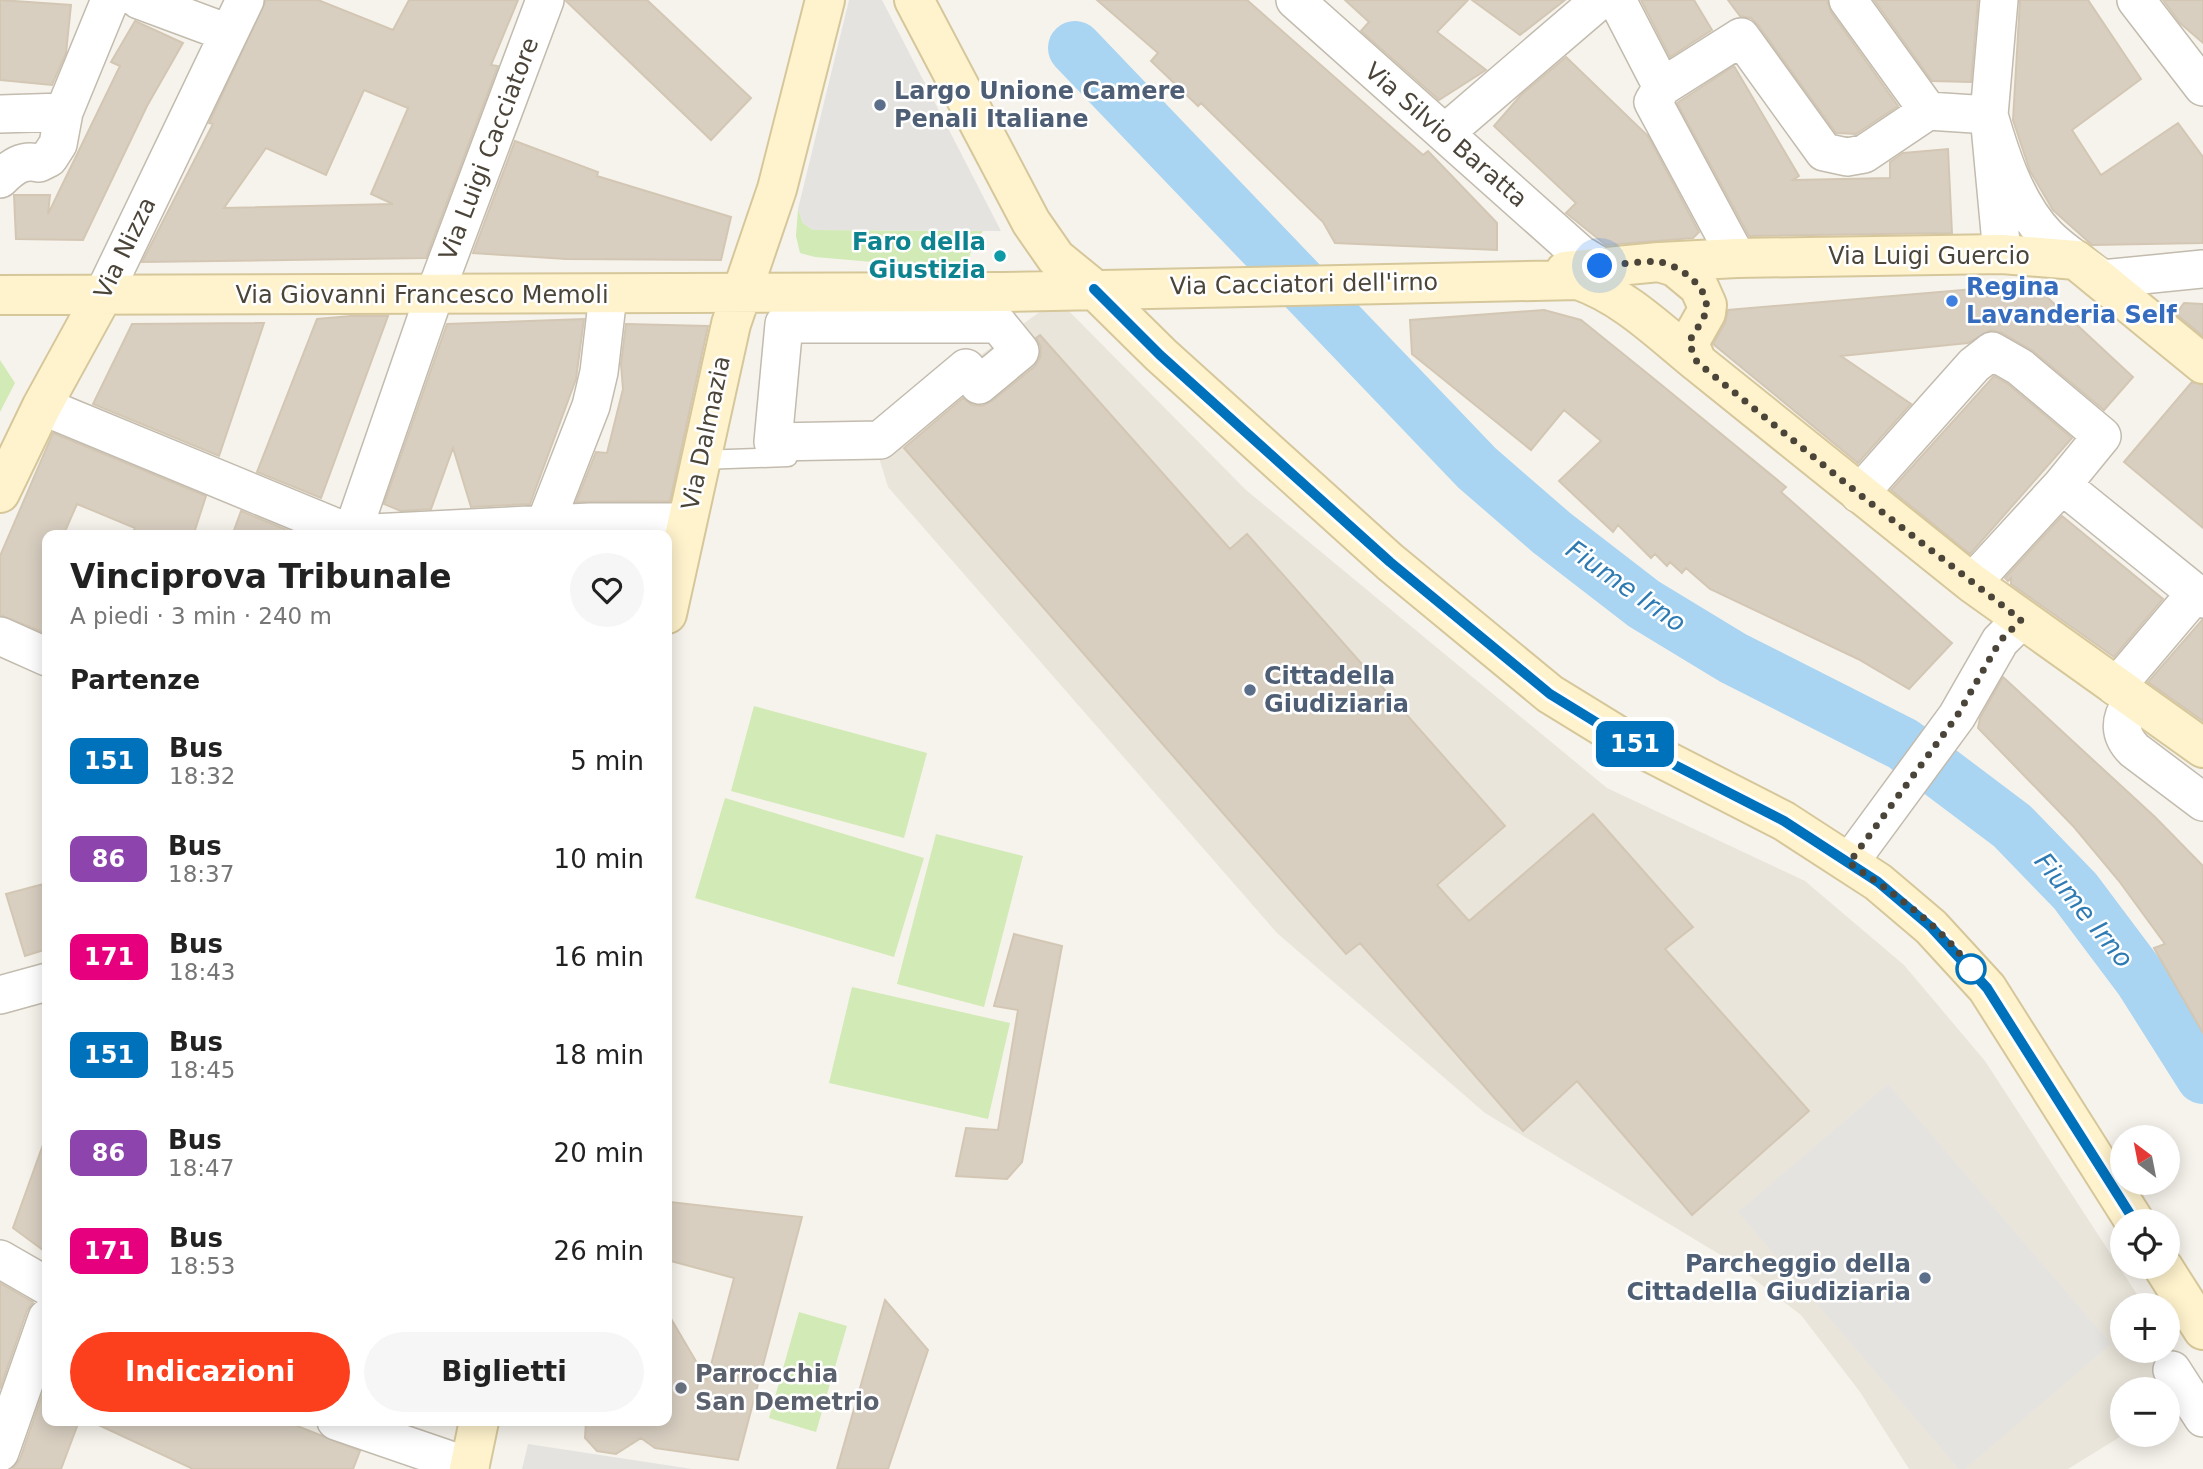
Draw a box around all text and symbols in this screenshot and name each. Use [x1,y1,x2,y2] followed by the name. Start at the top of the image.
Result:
[434,33,544,265] street label: Via Luigi Cacciatore
[1359,57,1533,213] street label: Via Silvio Baratta
[894,77,1186,133] place label: Largo Unione Camere Penali Italiane
[872,97,888,113] marker: Largo Unione Camere Penali Italiane
[88,193,162,303] street label: Via Nizza
[852,228,986,284] place label: Faro della Giustizia
[1828,242,2030,270] street label: Via Luigi Guercio
[992,248,1008,264] marker: Faro della Giustizia
[1582,248,1617,283] your location
[1170,268,1438,300] street label: Via Cacciatori dell'irno
[1966,273,2177,329] place label: Regina Lavanderia Self
[235,281,609,309] street label: Via Giovanni Francesco Memoli
[1944,293,1960,309] marker: Regina Lavanderia Self
[676,353,736,513] street label: Via Dalmazia
[1560,534,1692,638] water label: Fiume Irno
[570,553,644,627] button: heart
[70,557,452,596] text: Vinciprova Tribunale
[70,603,332,629] text: A piedi · 3 min · 240 m
[1264,662,1409,718] place label: Cittadella Giudiziaria
[70,665,200,695] text: Partenze
[1242,682,1258,698] marker: Cittadella Giudiziaria
[1595,721,1675,767] line badge: 151
[1610,730,1660,758] text: 151
[169,733,223,763] text: Bus
[570,746,644,776] text: 5 min
[84,747,134,775] text: 151
[169,763,235,789] text: 18:32
[168,831,222,861] text: Bus
[554,844,644,874] text: 10 min
[92,845,125,873] text: 86
[2029,847,2139,973] water label: Fiume Irno
[168,861,234,887] text: 18:37
[169,929,223,959] text: Bus
[554,942,644,972] text: 16 min
[84,943,134,971] text: 171
[1956,954,1986,984] unlabelled marker
[169,959,235,985] text: 18:43
[169,1027,223,1057] text: Bus
[554,1040,644,1070] text: 18 min
[84,1041,134,1069] text: 151
[169,1057,235,1083] text: 18:45
[168,1125,222,1155] text: Bus
[2110,1125,2180,1195] north arrow
[2110,1125,2180,1447] map controls
[554,1138,644,1168] text: 20 min
[92,1139,125,1167] text: 86
[168,1155,234,1181] text: 18:47
[2110,1209,2180,1279] button: locate
[169,1223,223,1253] text: Bus
[554,1236,644,1266] text: 26 min
[84,1237,134,1265] text: 171
[1626,1250,1911,1306] place label: Parcheggio della Cittadella Giudiziaria
[169,1253,235,1279] text: 18:53
[1917,1270,1933,1286] marker: Parcheggio della Cittadella Giudiziaria
[2110,1293,2180,1363] button: +
[70,1332,350,1412] button: Indicazioni
[364,1332,644,1412] button: Biglietti
[695,1360,879,1416] place label: Parrocchia San Demetrio
[2110,1377,2180,1447] button: −
[673,1380,689,1396] marker: Parrocchia San Demetrio

